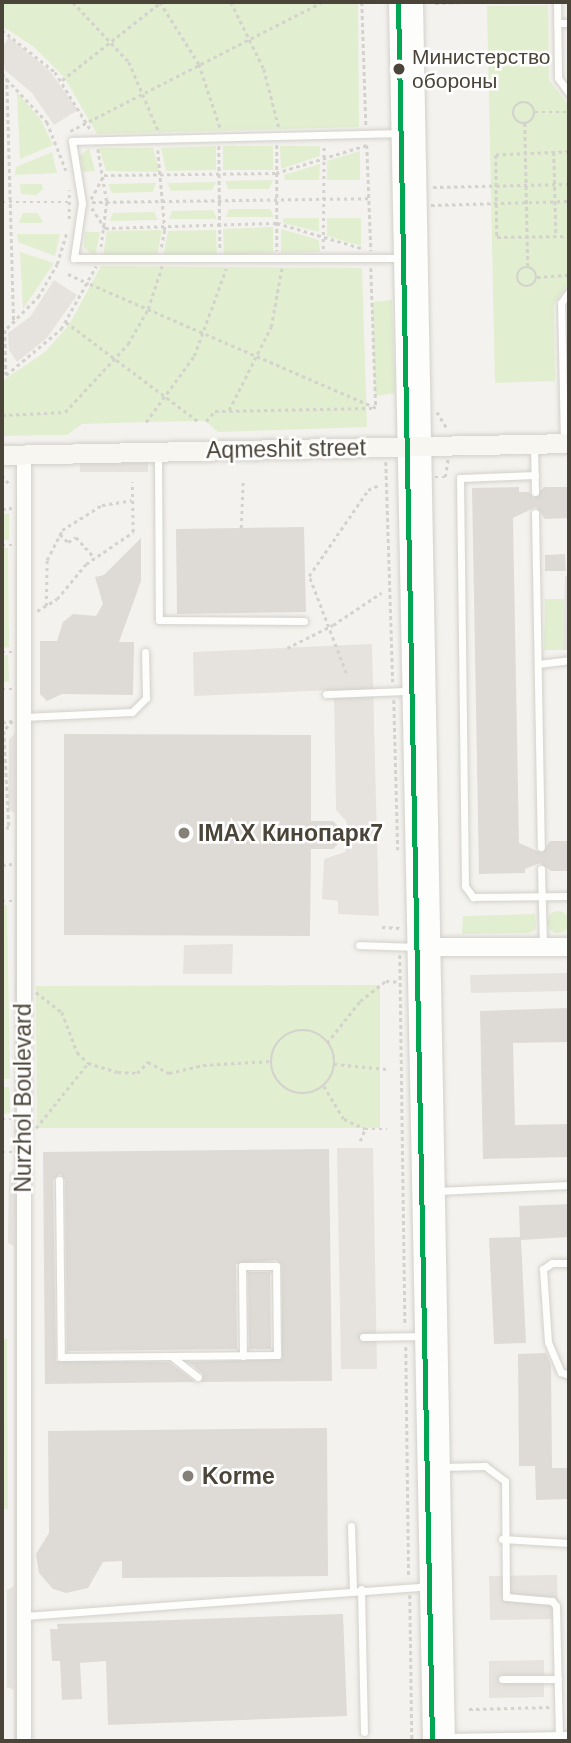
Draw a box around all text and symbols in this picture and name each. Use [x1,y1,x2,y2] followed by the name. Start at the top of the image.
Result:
[412,44,551,94] place label: Министерство обороны
[392,62,406,76] marker: Министерство обороны
[206,434,366,464] street label: Aqmeshit street
[198,819,383,847] place label: IMAX Кинопарк7
[176,825,192,841] marker: IMAX Кинопарк7
[9,1003,37,1193] street label: Nurzhol Boulevard
[202,1462,275,1490] place label: Korme
[180,1468,196,1484] marker: Korme

